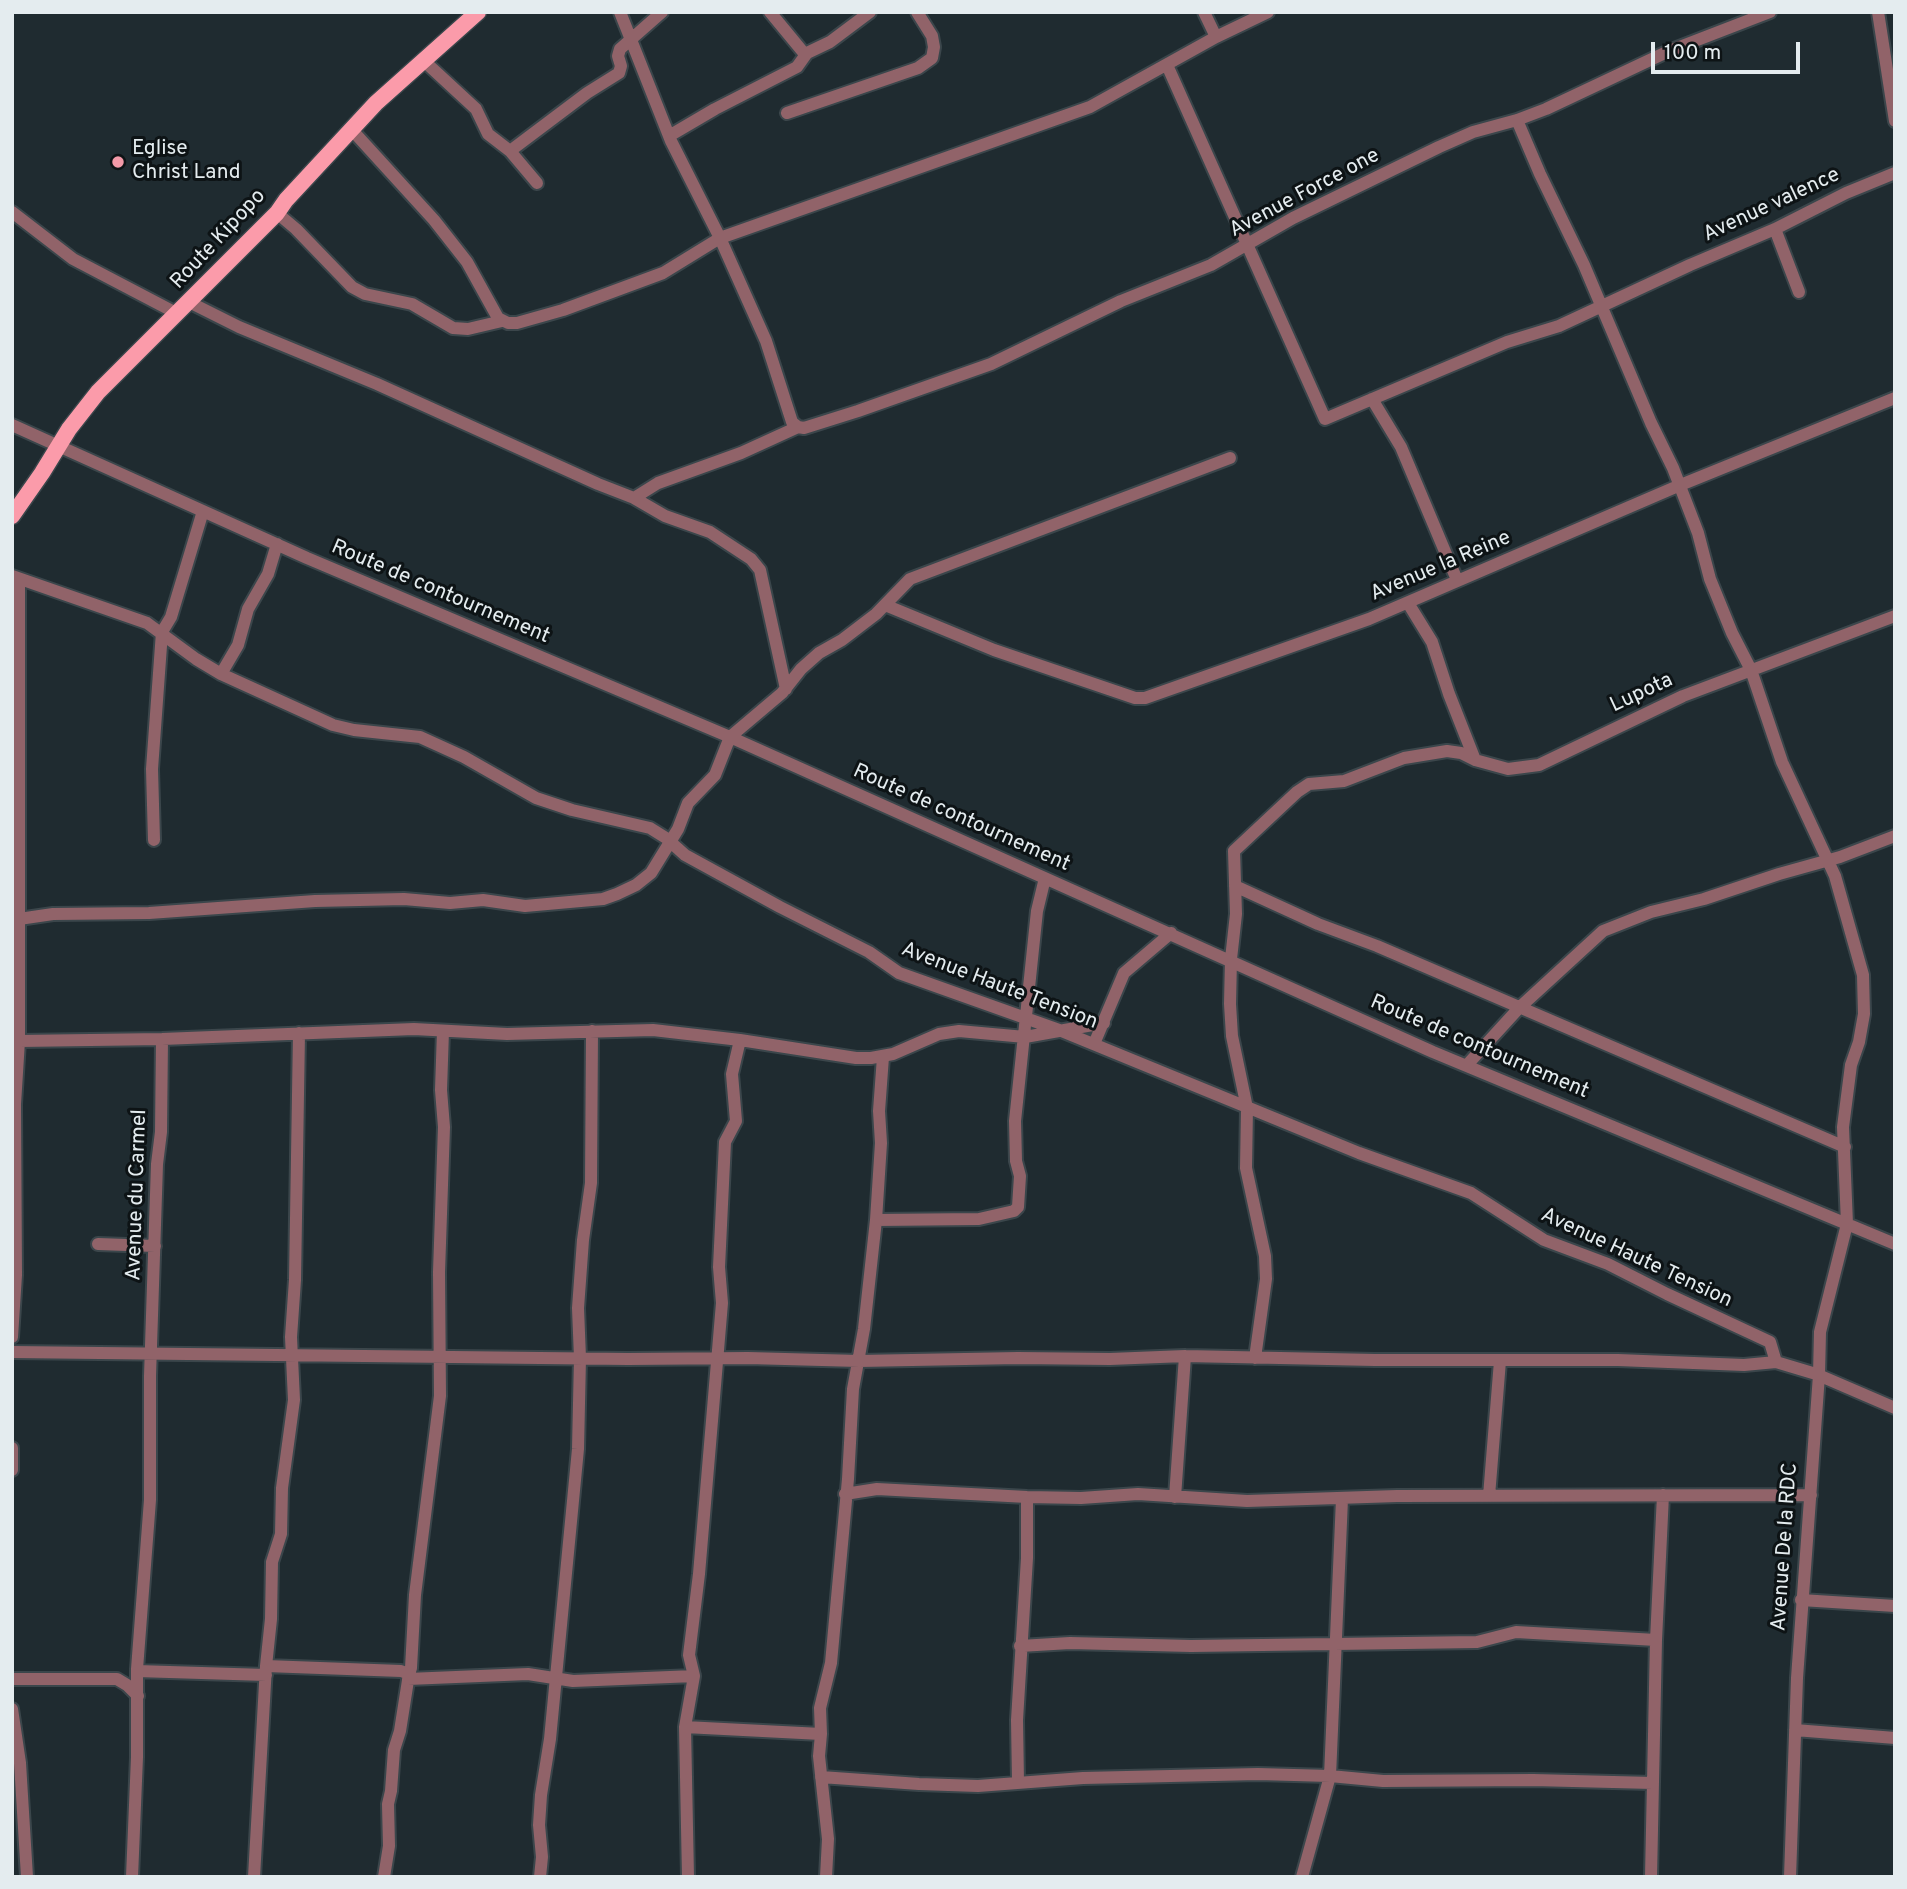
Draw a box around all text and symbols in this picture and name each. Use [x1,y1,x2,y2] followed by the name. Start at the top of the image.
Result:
[1655,28,1804,72] scale bar
[1664,40,1721,67] text: 100 m
[132,137,241,187] place label: Eglise Christ Land
[1226,144,1384,244] street label: Avenue Force one
[110,154,126,170] marker: Eglise Christ Land
[1700,163,1844,249] street label: Avenue valence
[166,185,272,295] street label: Route Kipopo
[1367,526,1515,608] street label: Avenue la Reine
[327,536,553,650] street label: Route de contournement
[1607,669,1677,719] street label: Lupota
[849,760,1073,878] street label: Route de contournement
[897,938,1101,1036] street label: Avenue Haute Tension
[1366,991,1592,1105] street label: Route de contournement
[122,1109,154,1281] street label: Avenue du Carmel
[1536,1204,1736,1314] street label: Avenue Haute Tension
[1768,1462,1804,1632] street label: Avenue De la RDC

